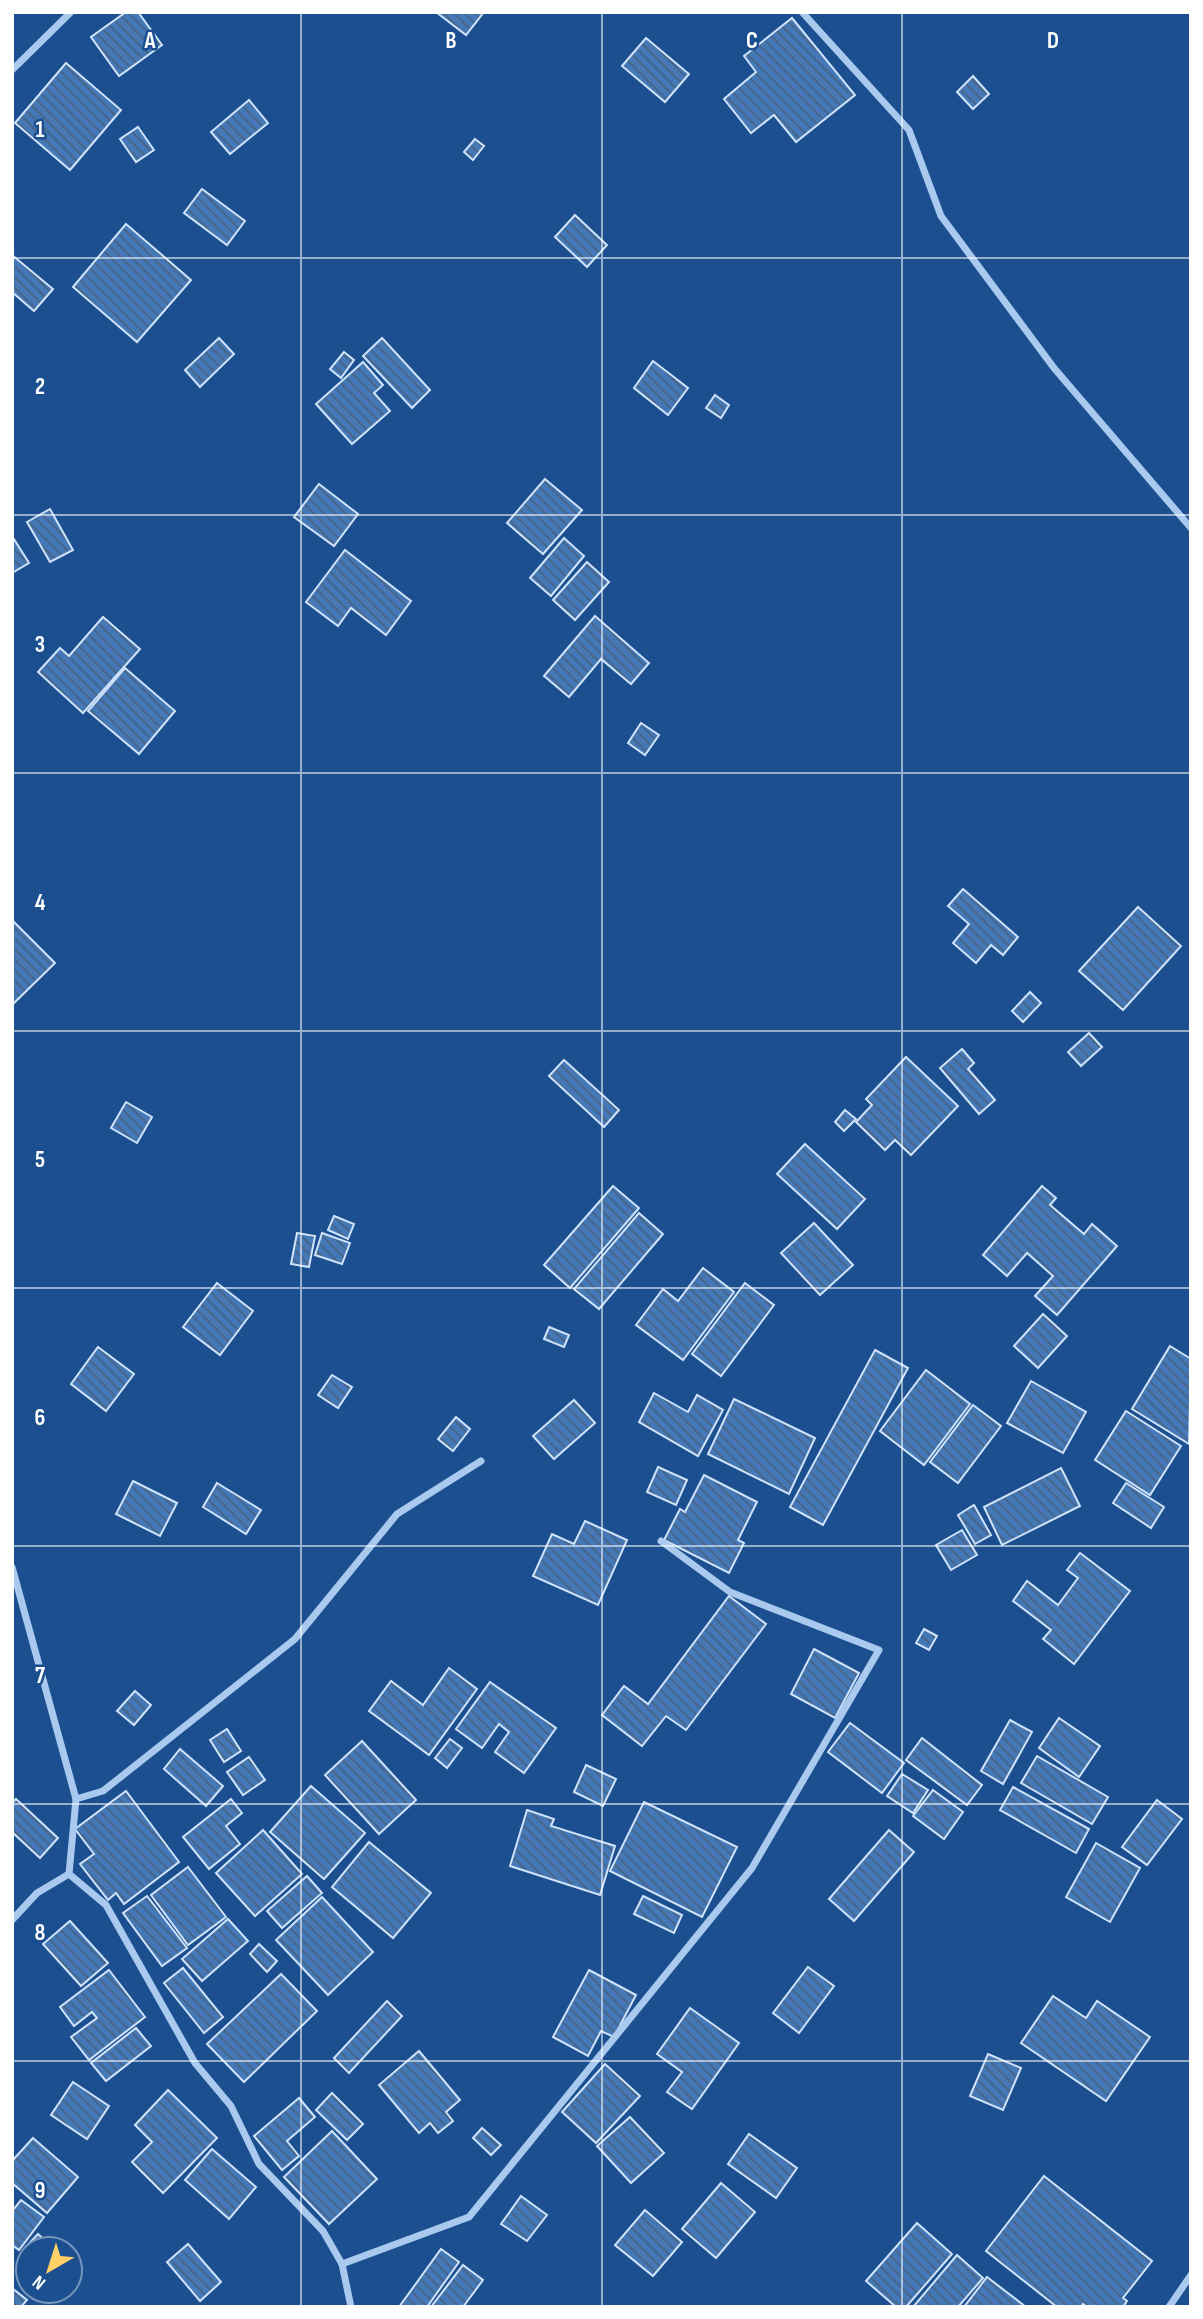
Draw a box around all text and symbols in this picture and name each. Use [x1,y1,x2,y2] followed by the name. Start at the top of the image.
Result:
[144,27,157,55] text: A
[446,27,457,55] text: B
[746,27,758,55] text: C
[1047,27,1059,55] text: D
[35,116,45,144] text: 1
[35,373,45,401] text: 2
[35,631,45,659] text: 3
[35,889,46,917] text: 4
[35,1146,45,1174] text: 5
[35,1404,45,1432] text: 6
[35,1662,45,1690] text: 7
[35,1919,46,1947] text: 8
[35,2177,45,2205] text: 9
[14,2235,84,2305] north arrow
[28,2270,50,2294] text: N

